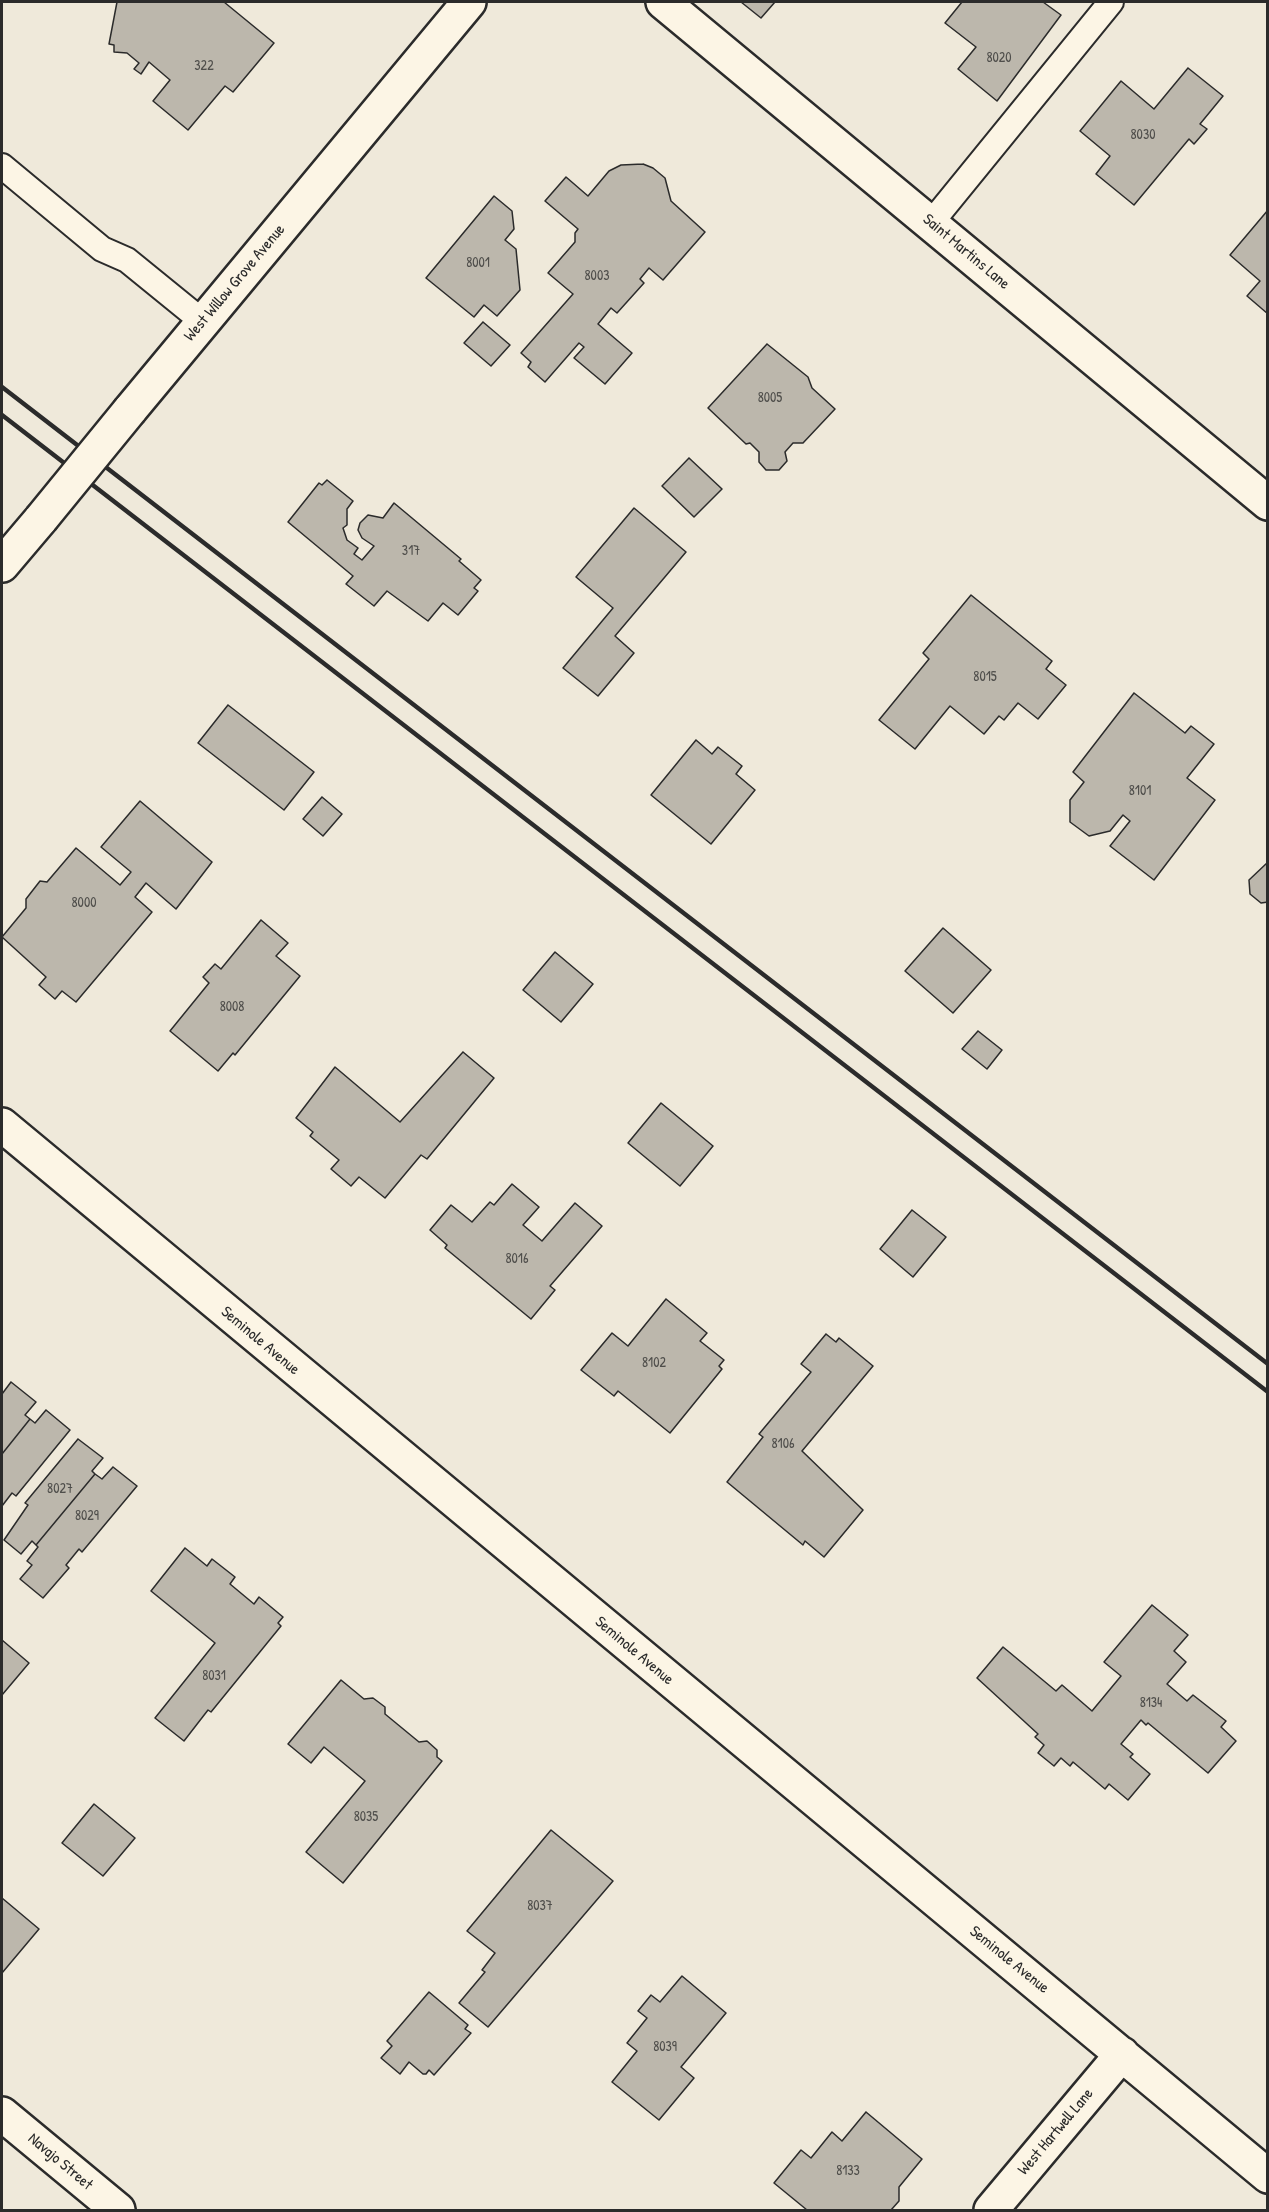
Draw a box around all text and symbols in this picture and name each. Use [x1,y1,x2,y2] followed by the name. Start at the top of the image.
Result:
[986,50,1012,66] house number: 8020
[194,58,214,74] house number: 322
[1131,127,1155,143] house number: 8030
[919,210,1013,294] street label: Saint Martins Lane
[180,221,290,345] street label: West Willow Grove Avenue
[466,255,490,271] house number: 8001
[585,268,609,284] house number: 8003
[758,390,782,406] house number: 8005
[402,543,420,559] house number: 317
[973,669,997,685] house number: 8015
[1129,783,1151,799] house number: 8101
[72,895,96,911] house number: 8000
[220,999,244,1015] house number: 8008
[505,1251,529,1267] house number: 8016
[217,1303,303,1379] street label: Seminole Avenue
[642,1355,666,1371] house number: 8102
[771,1436,795,1452] house number: 8106
[47,1481,73,1497] house number: 8027
[75,1508,99,1524] house number: 8029
[591,1613,677,1689] street label: Seminole Avenue
[202,1668,226,1684] house number: 8031
[1140,1695,1162,1711] house number: 8134
[354,1809,378,1825] house number: 8035
[527,1898,553,1914] house number: 8037
[965,1922,1053,1998] street label: Seminole Avenue
[653,2039,677,2055] house number: 8039
[1014,2085,1098,2179] street label: West Hartwell Lane
[24,2129,96,2195] street label: Navajo Street
[836,2163,860,2179] house number: 8133

